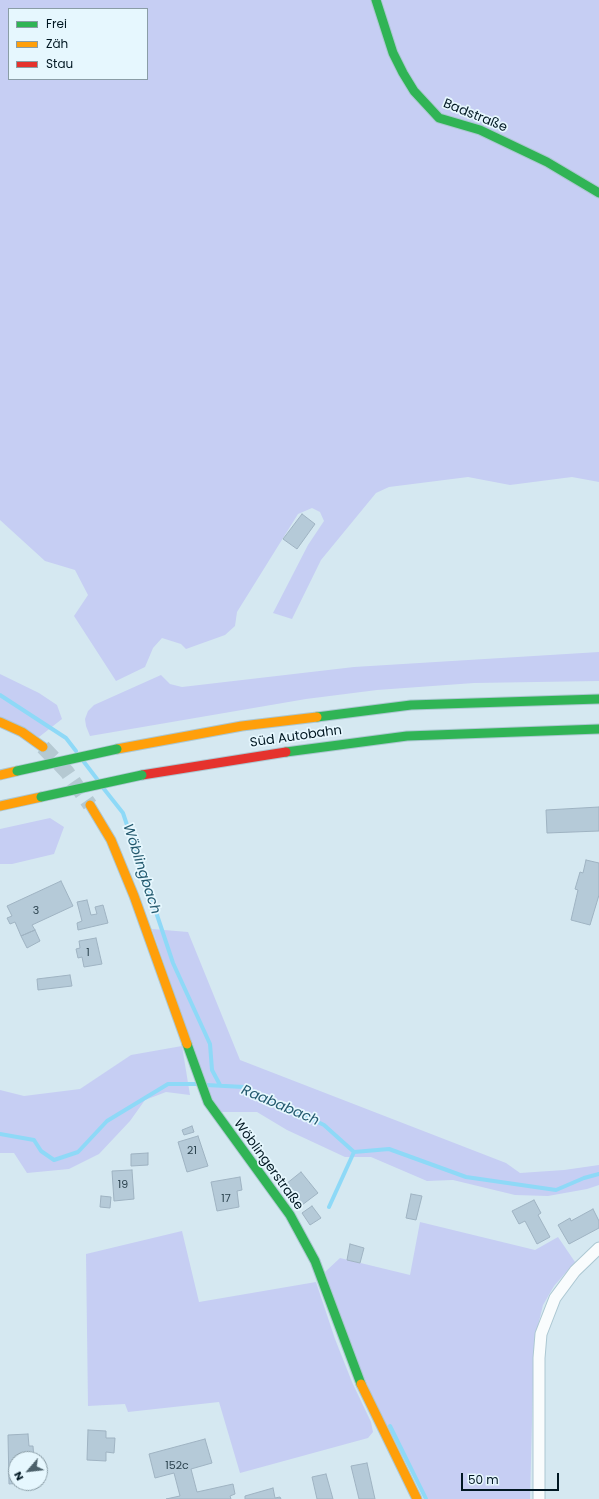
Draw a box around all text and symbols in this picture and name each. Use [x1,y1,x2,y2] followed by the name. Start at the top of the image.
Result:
[8,8,148,80] legend
[46,15,67,32] text: Frei
[46,35,68,52] text: Zäh
[46,55,73,72] text: Stau
[441,96,509,136] street label: Badstraße
[249,723,343,751] street label: Süd Autobahn
[119,822,163,916] water label: Wöblingbach
[33,904,39,918] house number: 3
[86,946,90,960] house number: 1
[239,1082,321,1130] water label: Raababach
[230,1117,306,1213] street label: Wöblingerstraße
[187,1144,197,1158] house number: 21
[118,1178,128,1192] house number: 19
[221,1192,231,1206] house number: 17
[8,1451,48,1491] north arrow
[165,1459,189,1473] house number: 152c
[463,1465,561,1491] scale bar
[9,1469,27,1484] text: N
[468,1471,499,1488] text: 50 m

